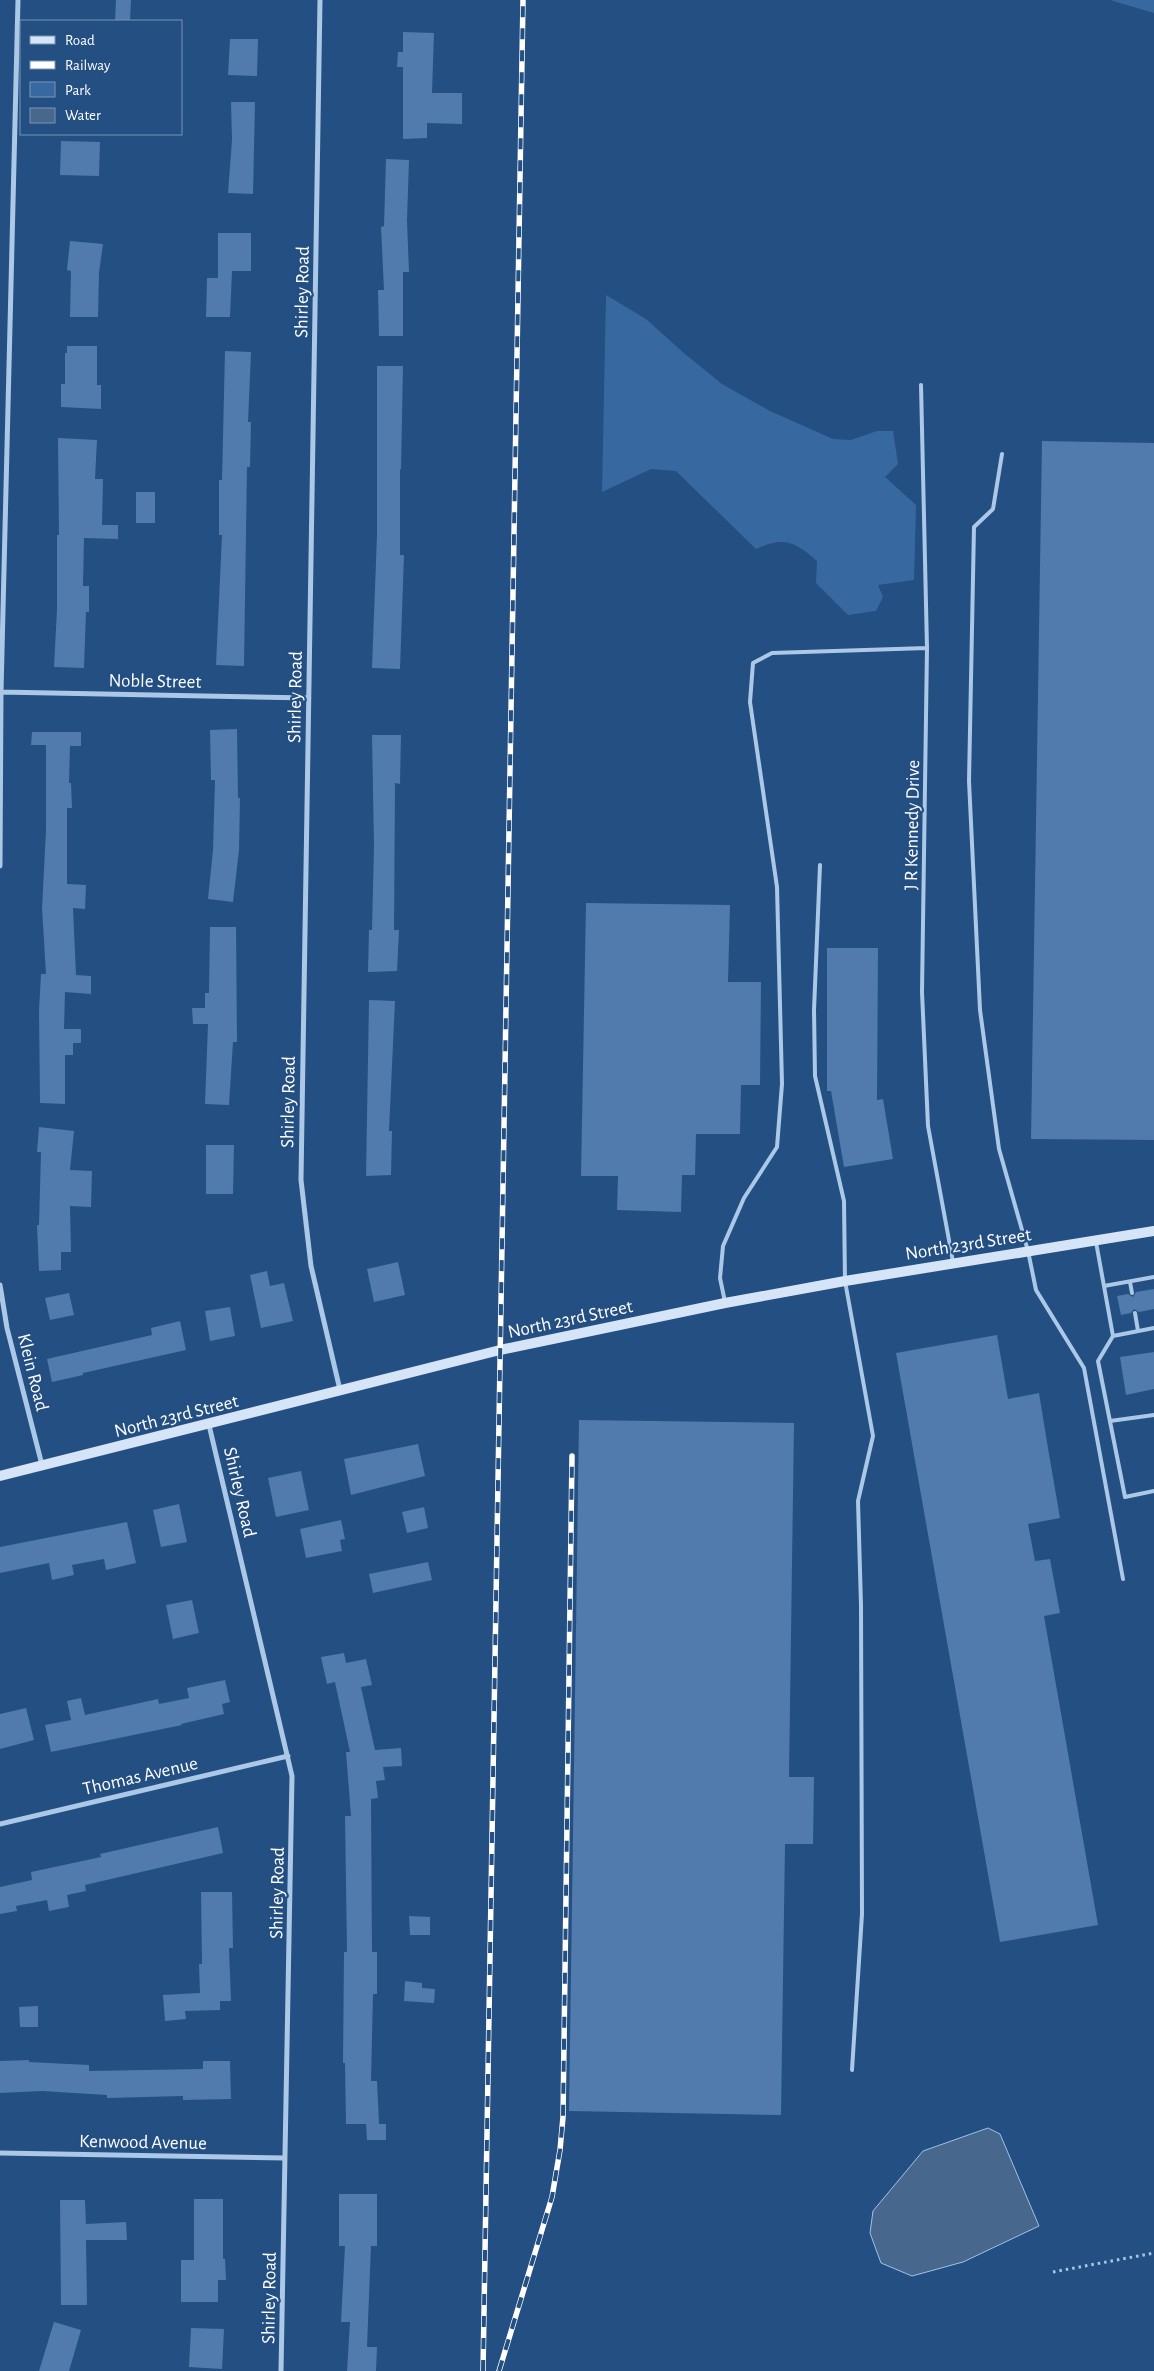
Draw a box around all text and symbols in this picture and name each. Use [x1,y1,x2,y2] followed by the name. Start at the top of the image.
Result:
[20,20,182,135] legend
[65,33,95,48] text: Road
[65,58,111,73] text: Railway
[65,83,91,98] text: Park
[65,108,101,123] text: Water
[292,246,313,338] street label: Shirley Road
[285,651,306,743] street label: Shirley Road
[108,671,202,692] street label: Noble Street
[902,760,923,890] street label: J R Kennedy Drive
[278,1056,299,1148] street label: Shirley Road
[904,1225,1033,1264] street label: North 23rd Street
[506,1297,635,1342] street label: North 23rd Street
[14,1332,51,1413] street label: Klein Road
[112,1392,240,1441] street label: North 23rd Street
[220,1445,259,1539] street label: Shirley Road
[81,1754,200,1799] street label: Thomas Avenue
[267,1847,288,1939] street label: Shirley Road
[79,2132,207,2153] street label: Kenwood Avenue
[259,2252,280,2344] street label: Shirley Road

